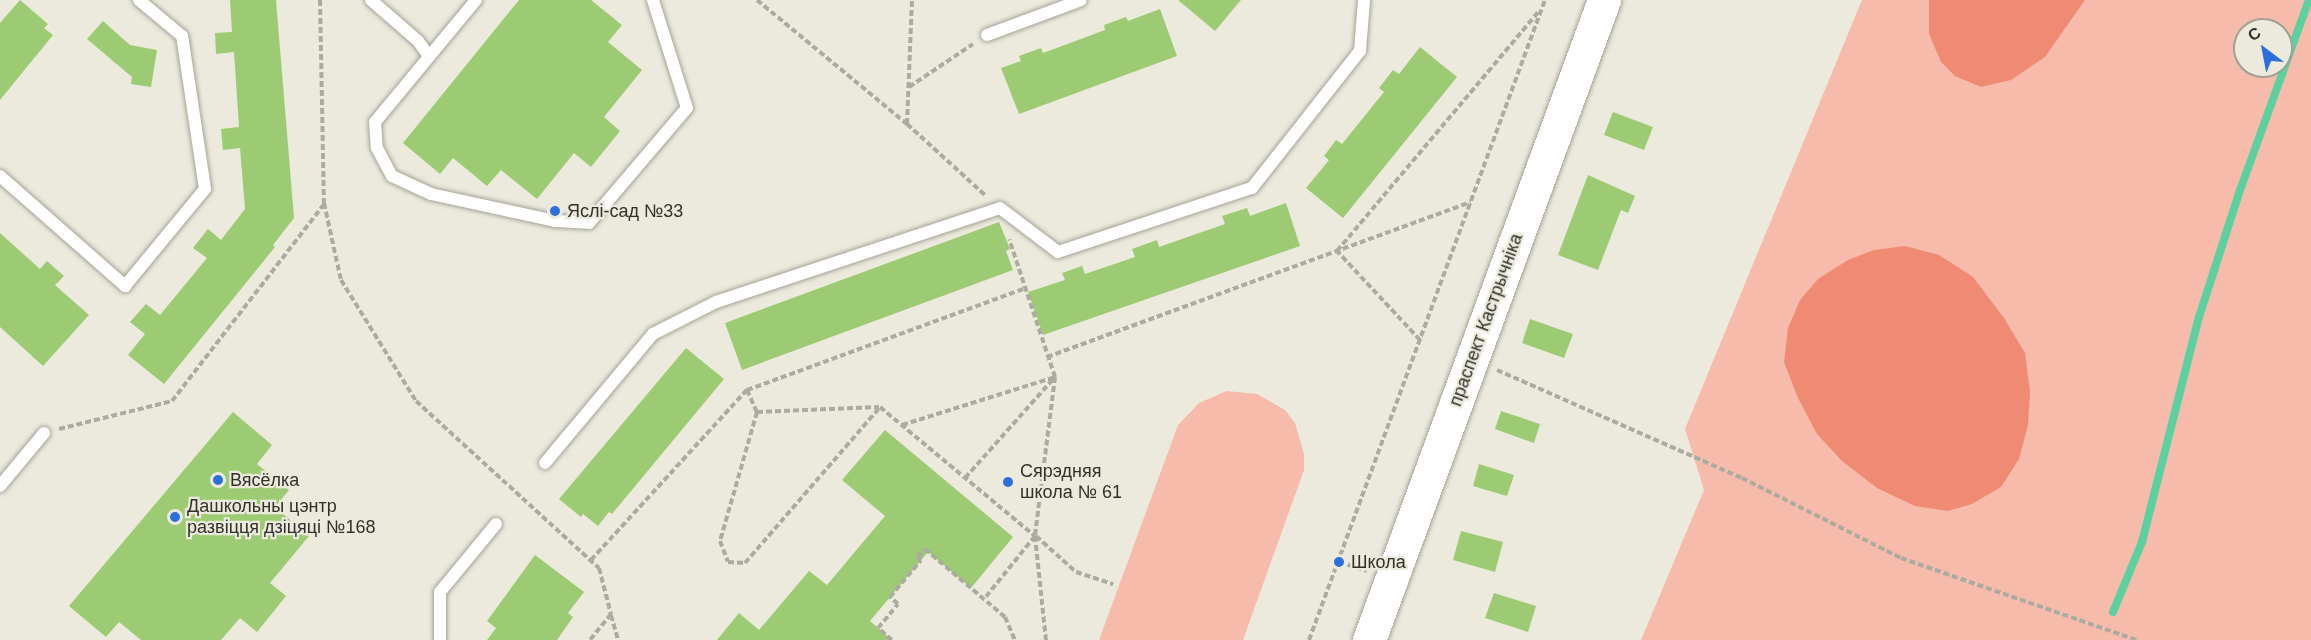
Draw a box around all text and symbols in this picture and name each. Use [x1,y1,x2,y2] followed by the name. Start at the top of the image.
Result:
[2233,18,2293,78] north arrow
[2245,24,2264,44] text: С
[567,200,683,222] place label: Яслі-сад №33
[548,204,562,218] marker: Яслі-сад №33
[1445,231,1527,409] street label: праспект Кастрычніка
[1020,461,1122,504] place label: Сярэдняя школа № 61
[230,469,299,491] place label: Вясёлка
[211,473,225,487] marker: Вясёлка
[1001,475,1015,489] marker: Сярэдняя школа № 61
[187,496,375,538] place label: Дашкольны цэнтр развіцця дзіцяці №168
[168,510,182,524] marker: Дашкольны цэнтр развіцця дзіцяці №168
[1351,551,1406,573] place label: Школа
[1332,555,1346,569] marker: Школа

